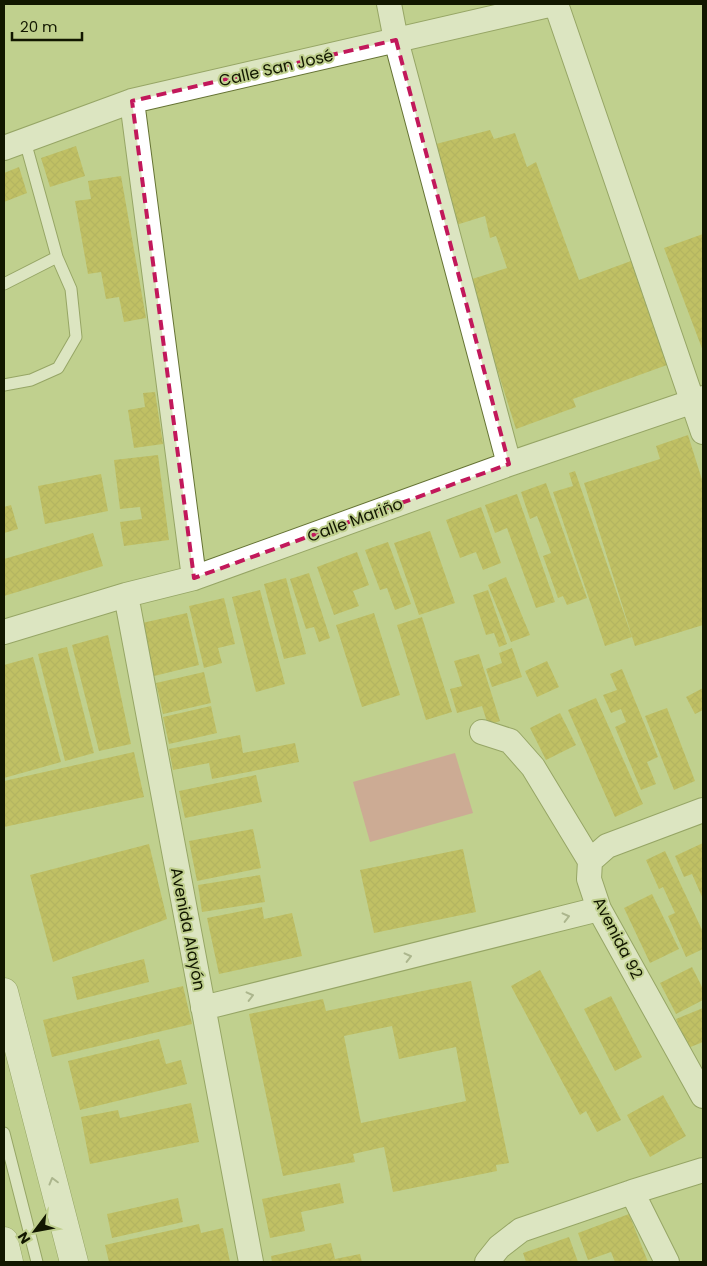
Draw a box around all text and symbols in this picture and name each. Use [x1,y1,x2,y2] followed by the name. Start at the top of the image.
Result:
[12,10,82,42] scale bar
[20,16,58,37] text: 20 m
[216,44,336,92] street label: Calle San José
[304,492,406,548] street label: Calle Mariño
[165,866,211,992] street label: Avenida Alayón
[588,893,648,983] street label: Avenida 92
[561,912,570,923] one-way arrow
[403,952,412,963] one-way arrow
[246,991,255,1002] one-way arrow
[48,1177,59,1186] one-way arrow
[10,1206,60,1256] north arrow
[13,1228,35,1248] text: N

